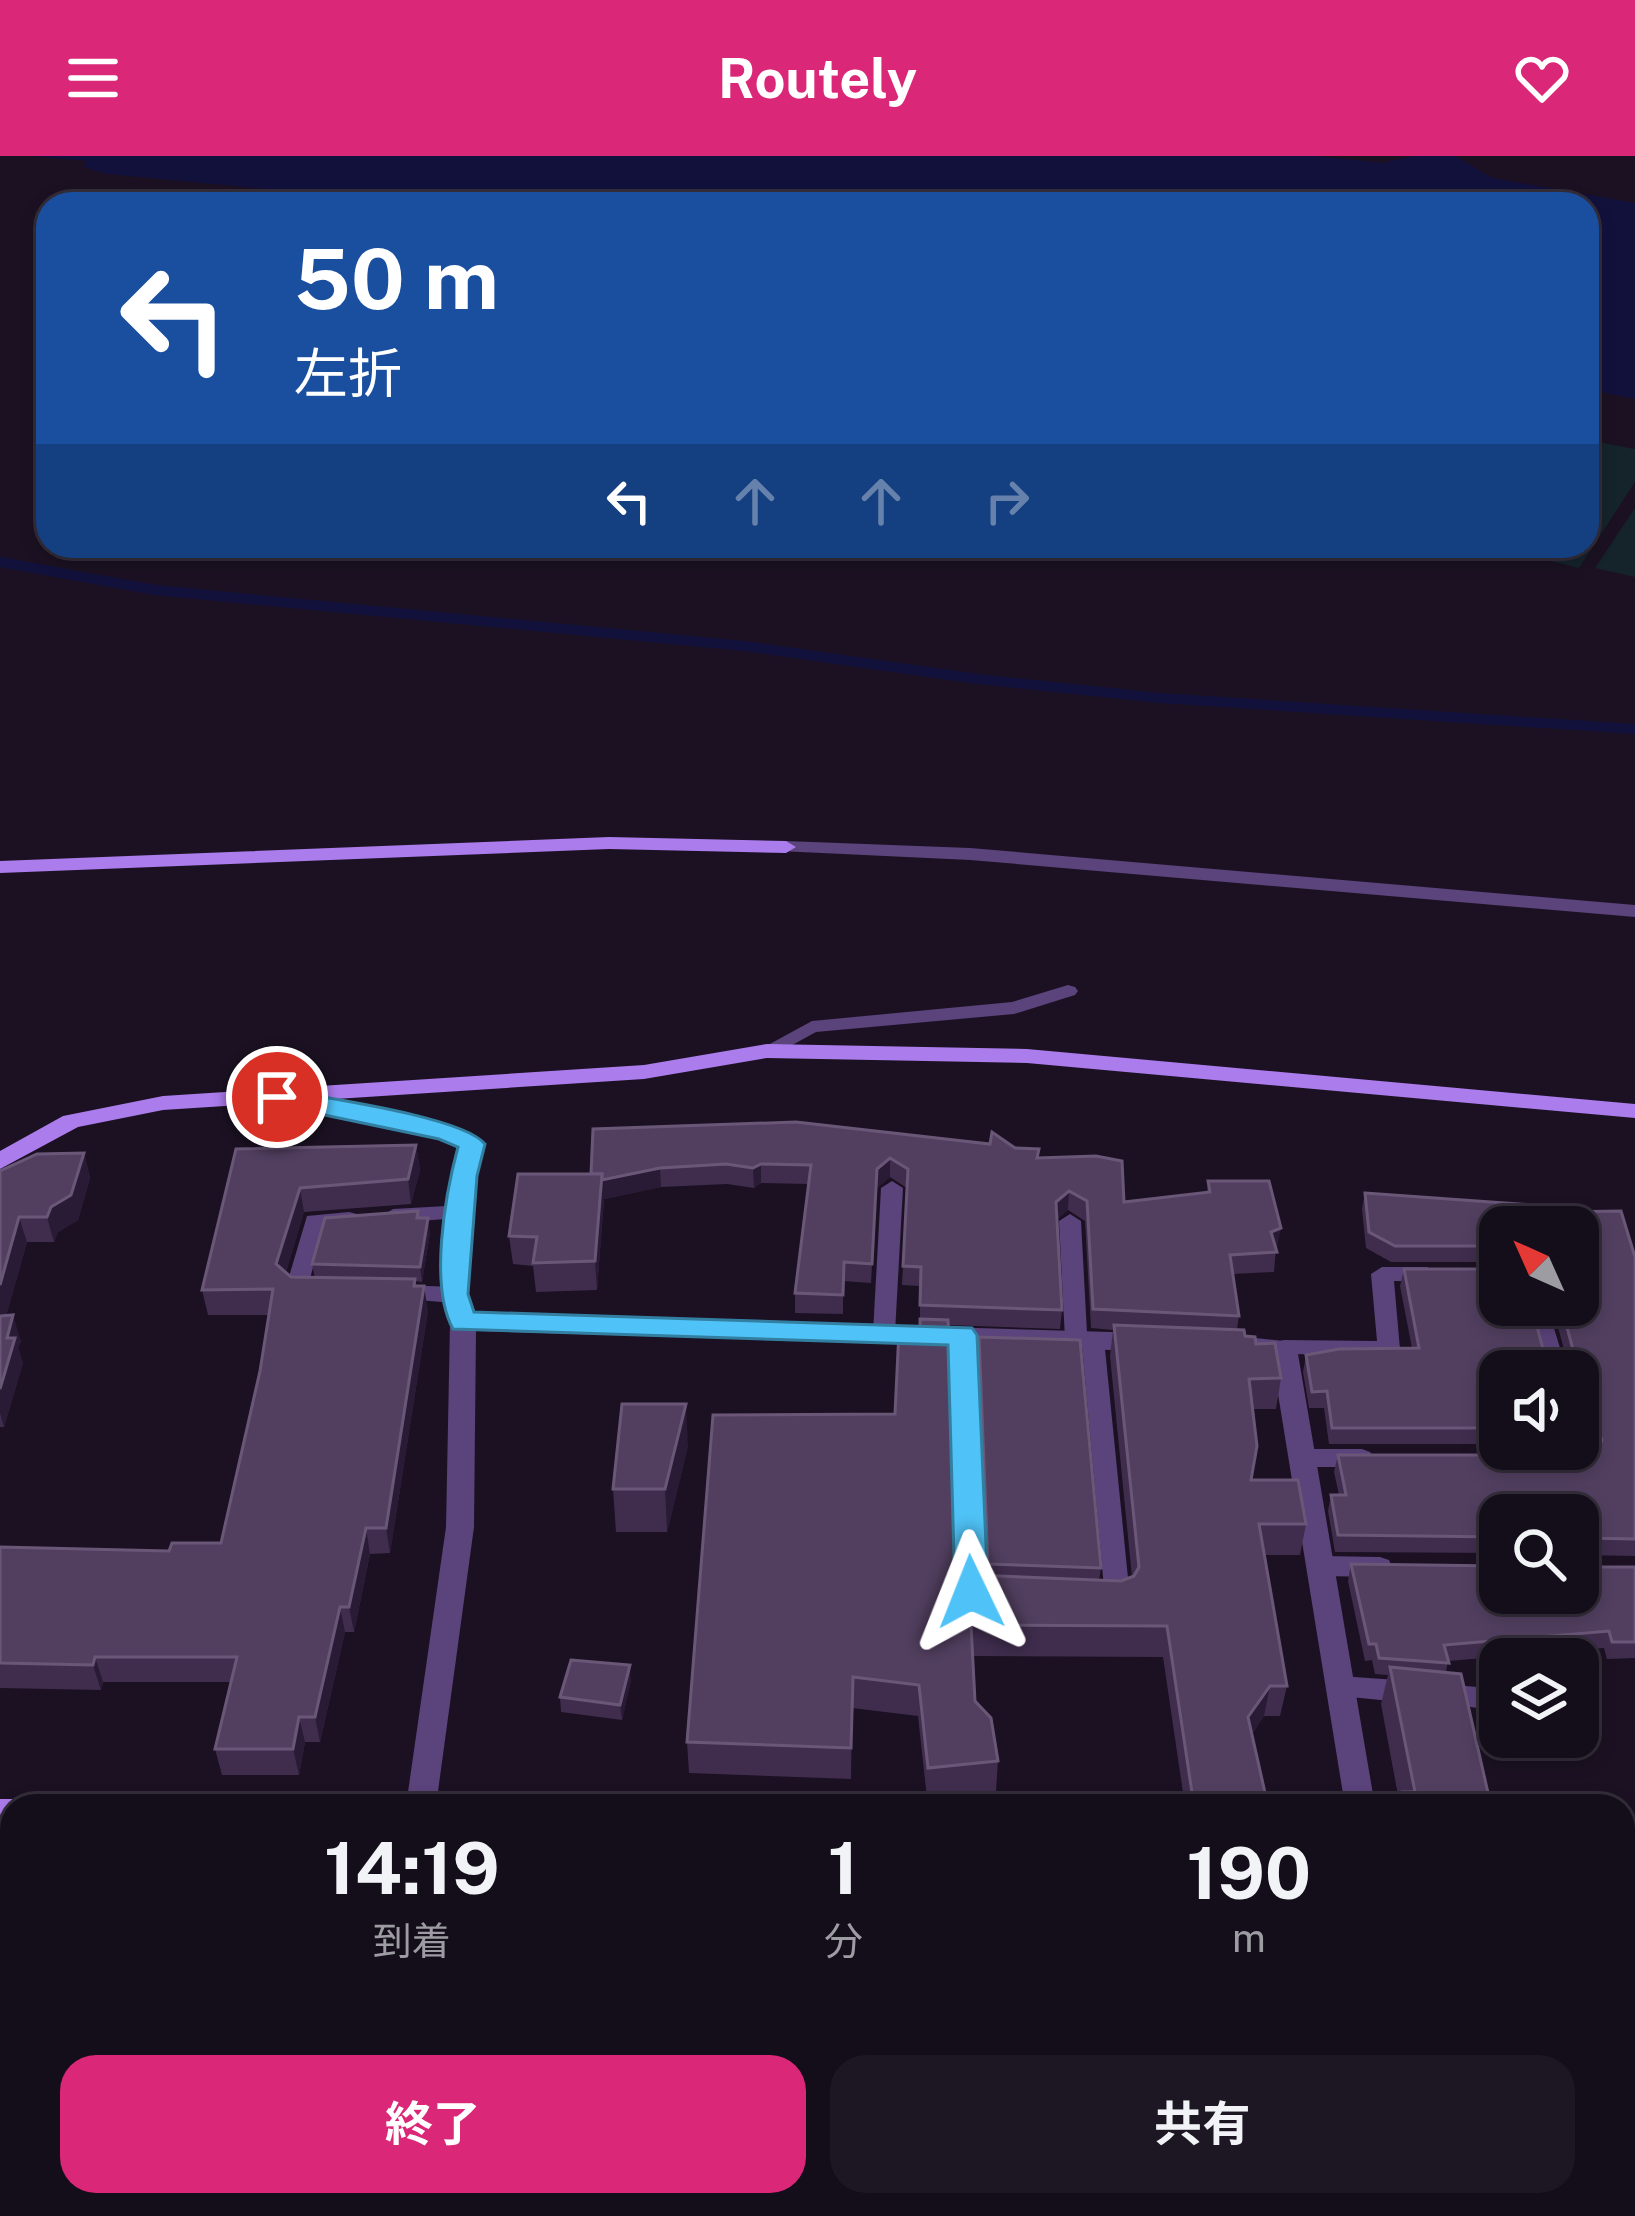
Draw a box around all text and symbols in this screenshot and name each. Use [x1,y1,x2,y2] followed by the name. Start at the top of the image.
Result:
[60,45,126,111] icon: menu
[1509,45,1575,111] icon: heart
[718,47,917,110] text: Routely
[294,229,499,328] text: 50 m
[96,240,252,396] icon: left
[294,342,402,405] text: 左折
[596,468,662,534] icon: left
[722,468,788,534] icon: ahead
[848,468,914,534] icon: ahead
[974,468,1040,534] icon: right
[226,1046,328,1148] pin
[244,1064,310,1130] icon: arrive
[1479,1206,1599,1326] north arrow
[1479,1206,1599,1758] map controls
[1479,1350,1599,1470] button: sound
[1479,1494,1599,1614] button: search
[908,1529,1034,1655] position arrow
[1479,1638,1599,1758] button: layers
[324,1826,500,1910] text: 14:19
[828,1826,859,1910] text: 1
[1187,1831,1311,1915] text: 190
[1232,1915,1266,1961] text: m
[373,1918,451,1964] text: 到着
[824,1918,863,1964] text: 分
[60,2055,806,2193] button: 終了
[830,2055,1575,2193] button: 共有

